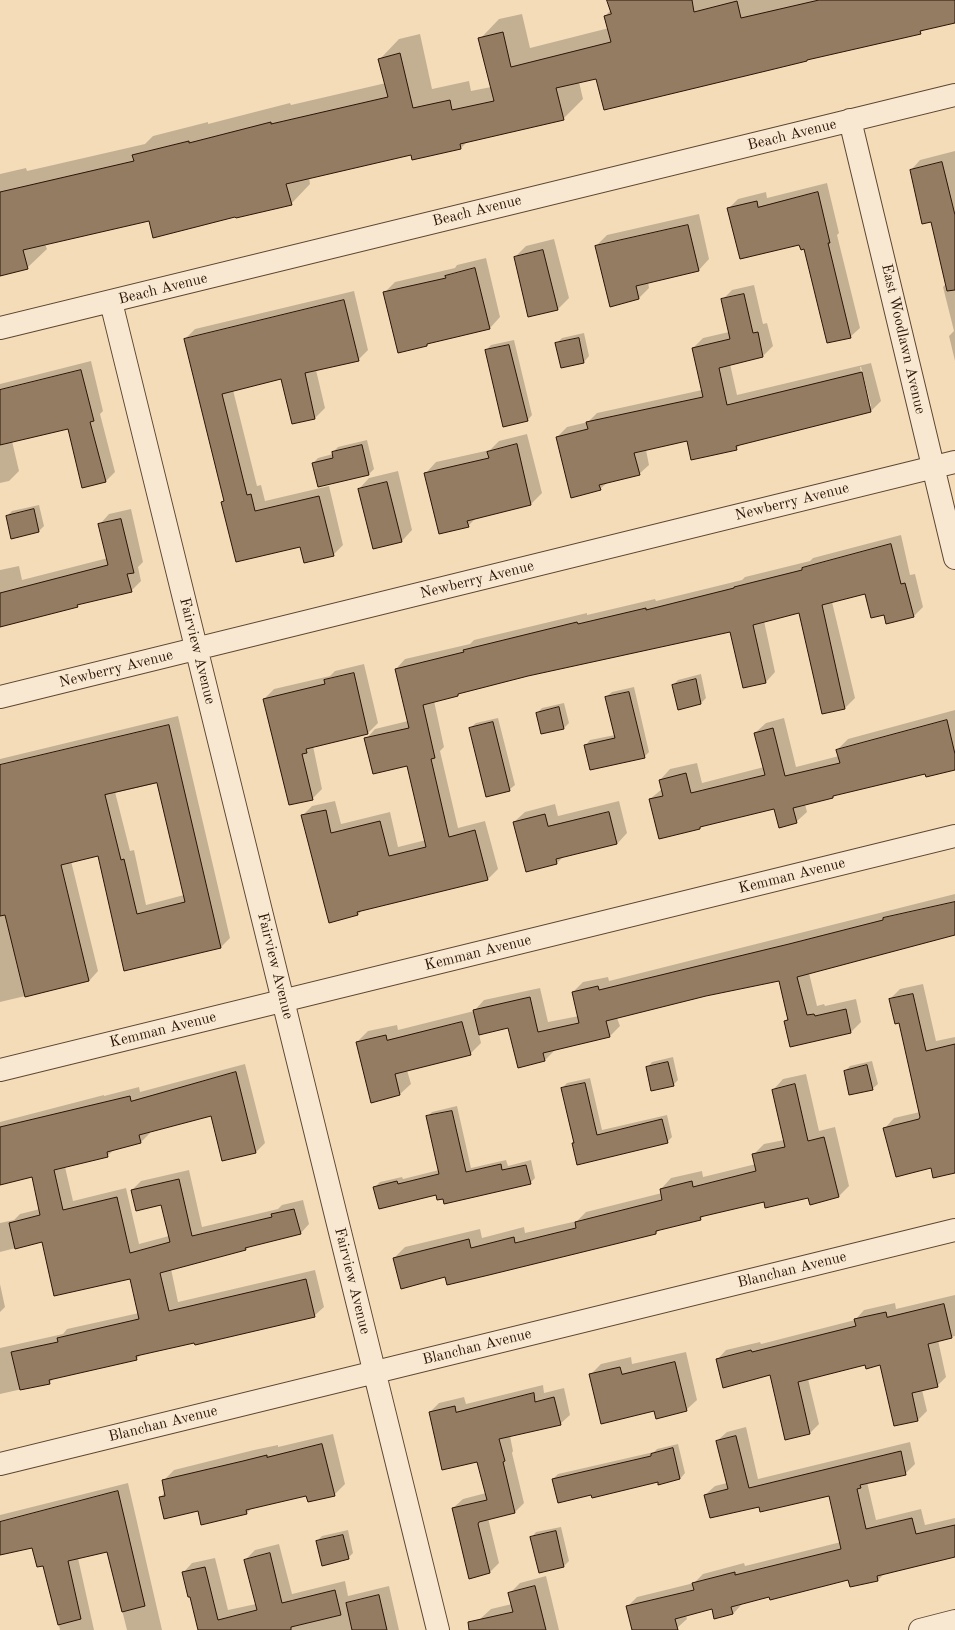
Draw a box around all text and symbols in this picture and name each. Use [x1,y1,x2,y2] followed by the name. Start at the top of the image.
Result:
[746,115,838,155] street label: Beach Avenue
[431,191,523,231] street label: Beach Avenue
[877,262,929,416] street label: East Woodlawn Avenue
[117,269,209,309] street label: Beach Avenue
[733,479,851,525] street label: Newberry Avenue
[418,557,536,603] street label: Newberry Avenue
[175,596,219,706] street label: Fairview Avenue
[57,646,175,692] street label: Newberry Avenue
[737,854,847,898] street label: Kemman Avenue
[253,911,297,1021] street label: Fairview Avenue
[423,931,533,975] street label: Kemman Avenue
[108,1008,218,1052] street label: Kemman Avenue
[330,1226,374,1336] street label: Fairview Avenue
[736,1248,848,1292] street label: Blanchan Avenue
[421,1325,533,1369] street label: Blanchan Avenue
[107,1402,219,1446] street label: Blanchan Avenue

